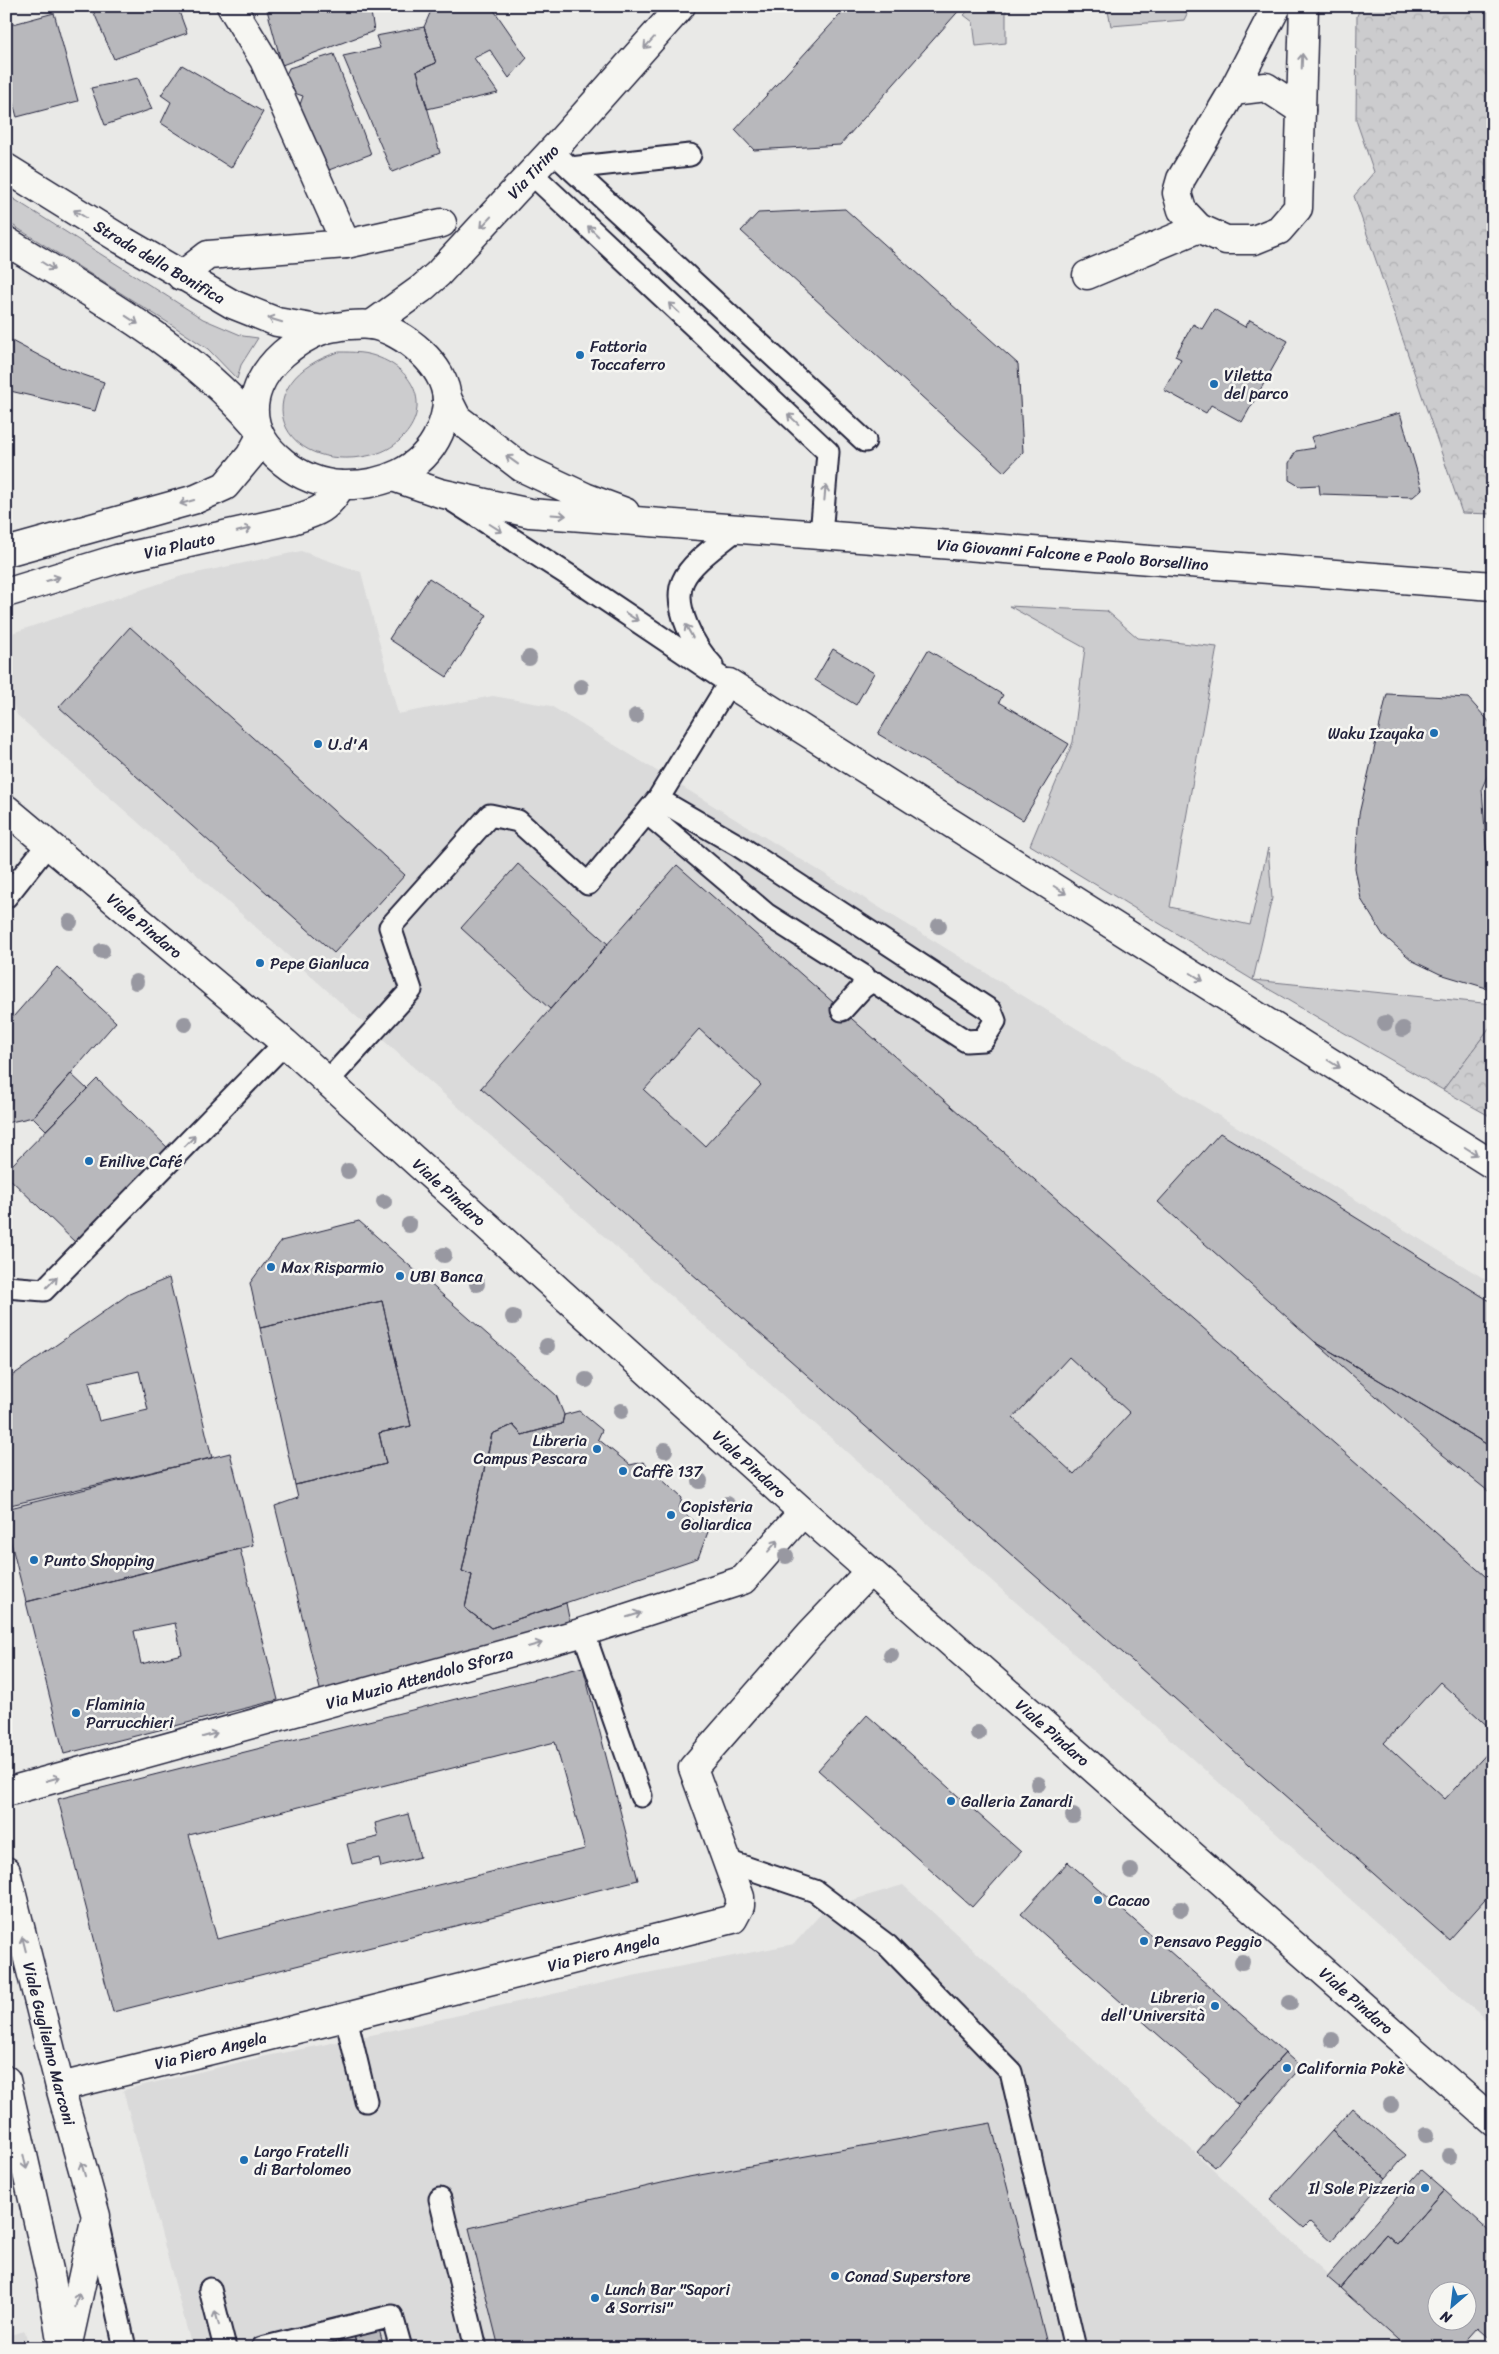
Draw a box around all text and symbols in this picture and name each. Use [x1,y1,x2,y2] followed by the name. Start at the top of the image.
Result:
[643,36,655,49] one-way arrow
[1298,54,1307,70] one-way arrow
[500,137,567,206] street label: Via Tirino
[73,209,87,219] one-way arrow
[88,212,231,312] street label: Strada della Bonifica
[480,215,492,228] one-way arrow
[586,225,599,237] one-way arrow
[40,262,54,272] one-way arrow
[667,302,680,314] one-way arrow
[125,315,139,325] one-way arrow
[267,315,283,325] one-way arrow
[590,332,666,379] place label: Fattoria Toccaferro
[574,349,586,361] marker: Fattoria Toccaferro
[1224,361,1288,408] place label: Viletta del parco
[1208,378,1220,390] marker: Viletta del parco
[786,413,799,425] one-way arrow
[505,455,519,465] one-way arrow
[820,486,830,502] one-way arrow
[180,498,196,507] one-way arrow
[551,511,567,520] one-way arrow
[141,524,218,568] street label: Via Plauto
[488,524,502,534] one-way arrow
[236,525,252,534] one-way arrow
[935,530,1210,579] street label: Via Giovanni Falcone e Paolo Borsellino
[44,573,60,583] one-way arrow
[625,611,639,622] one-way arrow
[684,624,694,639] one-way arrow
[1328,719,1425,748] place label: Waku Izayaka
[1428,727,1440,739] marker: Waku Izayaka
[328,730,368,759] place label: U.d'A
[312,738,324,750] marker: U.d'A
[100,885,189,966] street label: Viale Pindaro
[1052,885,1066,895] one-way arrow
[270,949,369,978] place label: Pepe Gianluca
[254,957,266,969] marker: Pepe Gianluca
[1189,973,1203,983] one-way arrow
[1327,1059,1341,1070] one-way arrow
[183,1135,196,1147] one-way arrow
[99,1147,183,1176] place label: Enilive Café
[1464,1147,1478,1157] one-way arrow
[405,1151,493,1234] street label: Viale Pindaro
[83,1155,95,1167] marker: Enilive Café
[281,1253,384,1282] place label: Max Risparmio
[265,1261,277,1273] marker: Max Risparmio
[410,1262,484,1291] place label: UBI Banca
[394,1270,406,1282] marker: UBI Banca
[45,1276,58,1288] one-way arrow
[706,1423,793,1506] street label: Viale Pindaro
[474,1426,588,1473] place label: Libreria Campus Pescara
[591,1443,603,1455] marker: Libreria Campus Pescara
[633,1457,703,1486] place label: Caffè 137
[617,1465,629,1477] marker: Caffè 137
[681,1492,753,1539] place label: Copisteria Goliardica
[665,1509,677,1521] marker: Copisteria Goliardica
[767,1539,778,1552] one-way arrow
[44,1546,155,1575] place label: Punto Shopping
[28,1554,40,1566] marker: Punto Shopping
[625,1609,641,1619] one-way arrow
[322,1638,517,1718] street label: Via Muzio Attendolo Sforza
[527,1640,543,1649] one-way arrow
[86,1690,174,1737] place label: Flaminia Parrucchieri
[1008,1692,1096,1774] street label: Viale Pindaro
[70,1707,82,1719] marker: Flaminia Parrucchieri
[201,1730,217,1740] one-way arrow
[45,1773,61,1783] one-way arrow
[961,1787,1073,1816] place label: Galleria Zanardi
[945,1795,957,1807] marker: Galleria Zanardi
[1108,1886,1150,1915] place label: Cacao
[1092,1894,1104,1906] marker: Cacao
[544,1924,663,1980] street label: Via Piero Angela
[1154,1927,1262,1956] place label: Pensavo Peggio
[1138,1935,1150,1947] marker: Pensavo Peggio
[19,1936,29,1952] one-way arrow
[14,1959,84,2129] street label: Viale Guglielmo Marconi
[1312,1960,1400,2042] street label: Viale Pindaro
[1101,1983,1205,2030] place label: Libreria dell'Università
[1209,2000,1221,2012] marker: Libreria dell'Università
[152,2023,270,2078] street label: Via Piero Angela
[1297,2054,1405,2083] place label: California Pokè
[1281,2062,1293,2074] marker: California Pokè
[254,2137,351,2184] place label: Largo Fratelli di Bartolomeo
[20,2154,30,2170] one-way arrow
[238,2154,250,2166] marker: Largo Fratelli di Bartolomeo
[78,2161,88,2177] one-way arrow
[1308,2174,1415,2203] place label: Il Sole Pizzeria
[1419,2182,1431,2194] marker: Il Sole Pizzeria
[845,2262,971,2291] place label: Conad Superstore
[829,2270,841,2282] marker: Conad Superstore
[605,2275,730,2322] place label: Lunch Bar "Sapori & Sorrisi"
[1426,2282,1476,2332] north arrow
[589,2292,601,2304] marker: Lunch Bar "Sapori & Sorrisi"
[73,2293,83,2309] one-way arrow
[1436,2304,1457,2331] text: N
[212,2311,222,2327] one-way arrow

